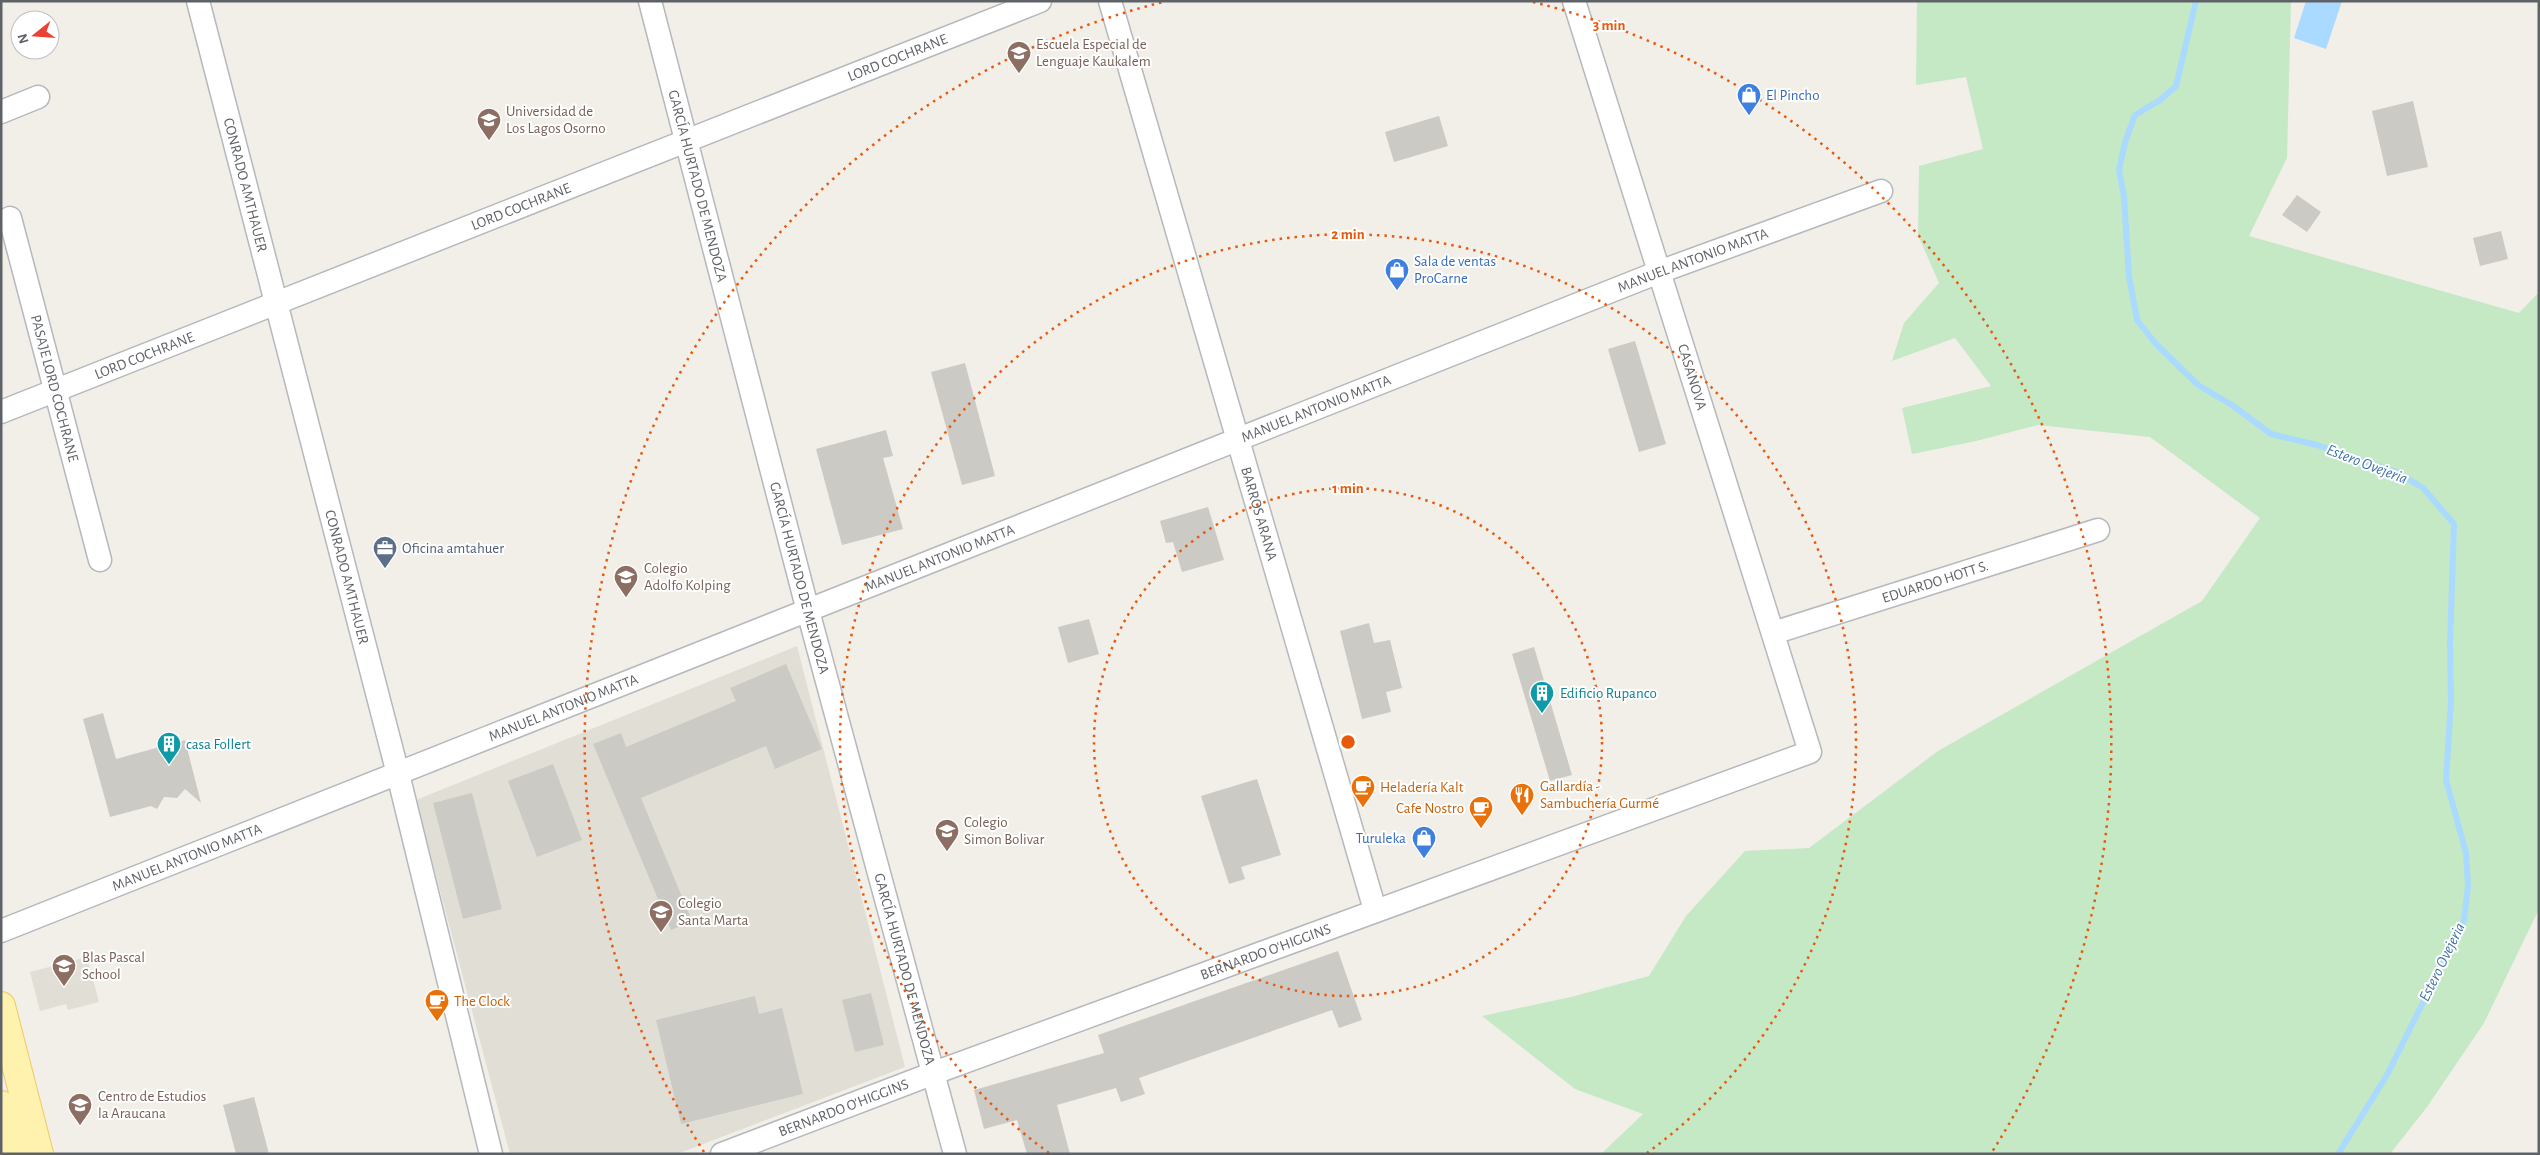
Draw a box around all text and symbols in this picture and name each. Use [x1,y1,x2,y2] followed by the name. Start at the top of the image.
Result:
[10,10,60,60] north arrow
[1593,18,1625,33] text: 3 min
[846,31,949,84] street label: LORD COCHRANE
[15,32,32,45] text: N
[1036,37,1151,69] place label: Escuela Especial de Lenguaje Kaukalem
[1006,40,1032,74] school or university icon: Escuela Especial de Lenguaje Kaukalem
[1736,82,1762,116] shop icon: El Pincho
[666,88,730,284] street label: GARCÍA HURTADO DE MENDOZA
[1766,88,1820,103] place label: El Pincho
[506,104,606,136] place label: Universidad de Los Lagos Osorno
[476,107,502,141] school or university icon: Universidad de Los Lagos Osorno
[221,116,270,254] street label: CONRADO AMTHAUER
[469,180,573,233] street label: LORD COCHRANE
[1615,225,1770,295] street label: MANUEL ANTONIO MATTA
[1331,227,1365,242] text: 2 min
[1414,254,1496,286] place label: Sala de ventas ProCarne
[1384,257,1410,291] shop icon: Sala de ventas ProCarne
[28,313,81,463] street label: PASAJE LORD COCHRANE
[92,329,196,382] street label: LORD COCHRANE
[1675,342,1709,412] street label: CASANOVA
[1239,372,1393,445] street label: MANUEL ANTONIO MATTA
[2324,441,2410,488] water label: Estero Ovejeria
[1239,465,1280,563] street label: BARROS ARANA
[767,480,832,676] street label: GARCÍA HURTADO DE MENDOZA
[1332,481,1364,496] text: 1 min
[323,508,372,646] street label: CONRADO AMTHAUER
[863,521,1017,594] street label: MANUEL ANTONIO MATTA
[372,535,398,569] office icon: Oficina amtahuer
[402,541,504,556] place label: Oficina amtahuer
[1880,558,1990,605] street label: EDUARDO HOTT S.
[644,561,731,593] place label: Colegio Adolfo Kolping
[613,564,639,598] school or university icon: Colegio Adolfo Kolping
[486,671,640,744] street label: MANUEL ANTONIO MATTA
[1529,680,1555,714] building icon: Edificio Rupanco
[1560,686,1657,701] place label: Edificio Rupanco
[156,731,182,765] building icon: casa Follert
[1339,733,1357,751] centre of rings
[186,737,251,752] place label: casa Follert
[1350,774,1376,808] cafe icon: Heladería Kalt
[1540,779,1659,811] place label: Gallardía - Sambuchería Gurmé
[1380,780,1464,795] place label: Heladería Kalt
[1509,782,1535,816] restaurant icon: Gallardía - Sambuchería Gurmé
[1468,795,1494,829] cafe icon: Cafe Nostro
[1396,801,1464,816] place label: Cafe Nostro
[964,815,1045,847] place label: Colegio Simon Bolivar
[934,818,960,852] school or university icon: Colegio Simon Bolivar
[110,821,264,894] street label: MANUEL ANTONIO MATTA
[1411,825,1437,859] shop icon: Turuleka
[1356,831,1406,846] place label: Turuleka
[872,872,938,1067] street label: GARCÍA HURTADO DE MENDOZA
[678,896,749,928] place label: Colegio Santa Marta
[648,899,674,933] school or university icon: Colegio Santa Marta
[2416,920,2469,1004] water label: Estero Ovejeria
[1198,921,1333,982] street label: BERNARDO O'HIGGINS
[82,950,145,982] place label: Blas Pascal School
[51,953,77,987] school or university icon: Blas Pascal School
[424,988,450,1022] cafe icon: The Clock
[454,994,510,1009] place label: The Clock
[776,1076,911,1139] street label: BERNARDO O'HIGGINS
[98,1089,206,1121] place label: Centro de Estudios la Araucana
[67,1092,93,1126] school or university icon: Centro de Estudios la Araucana

